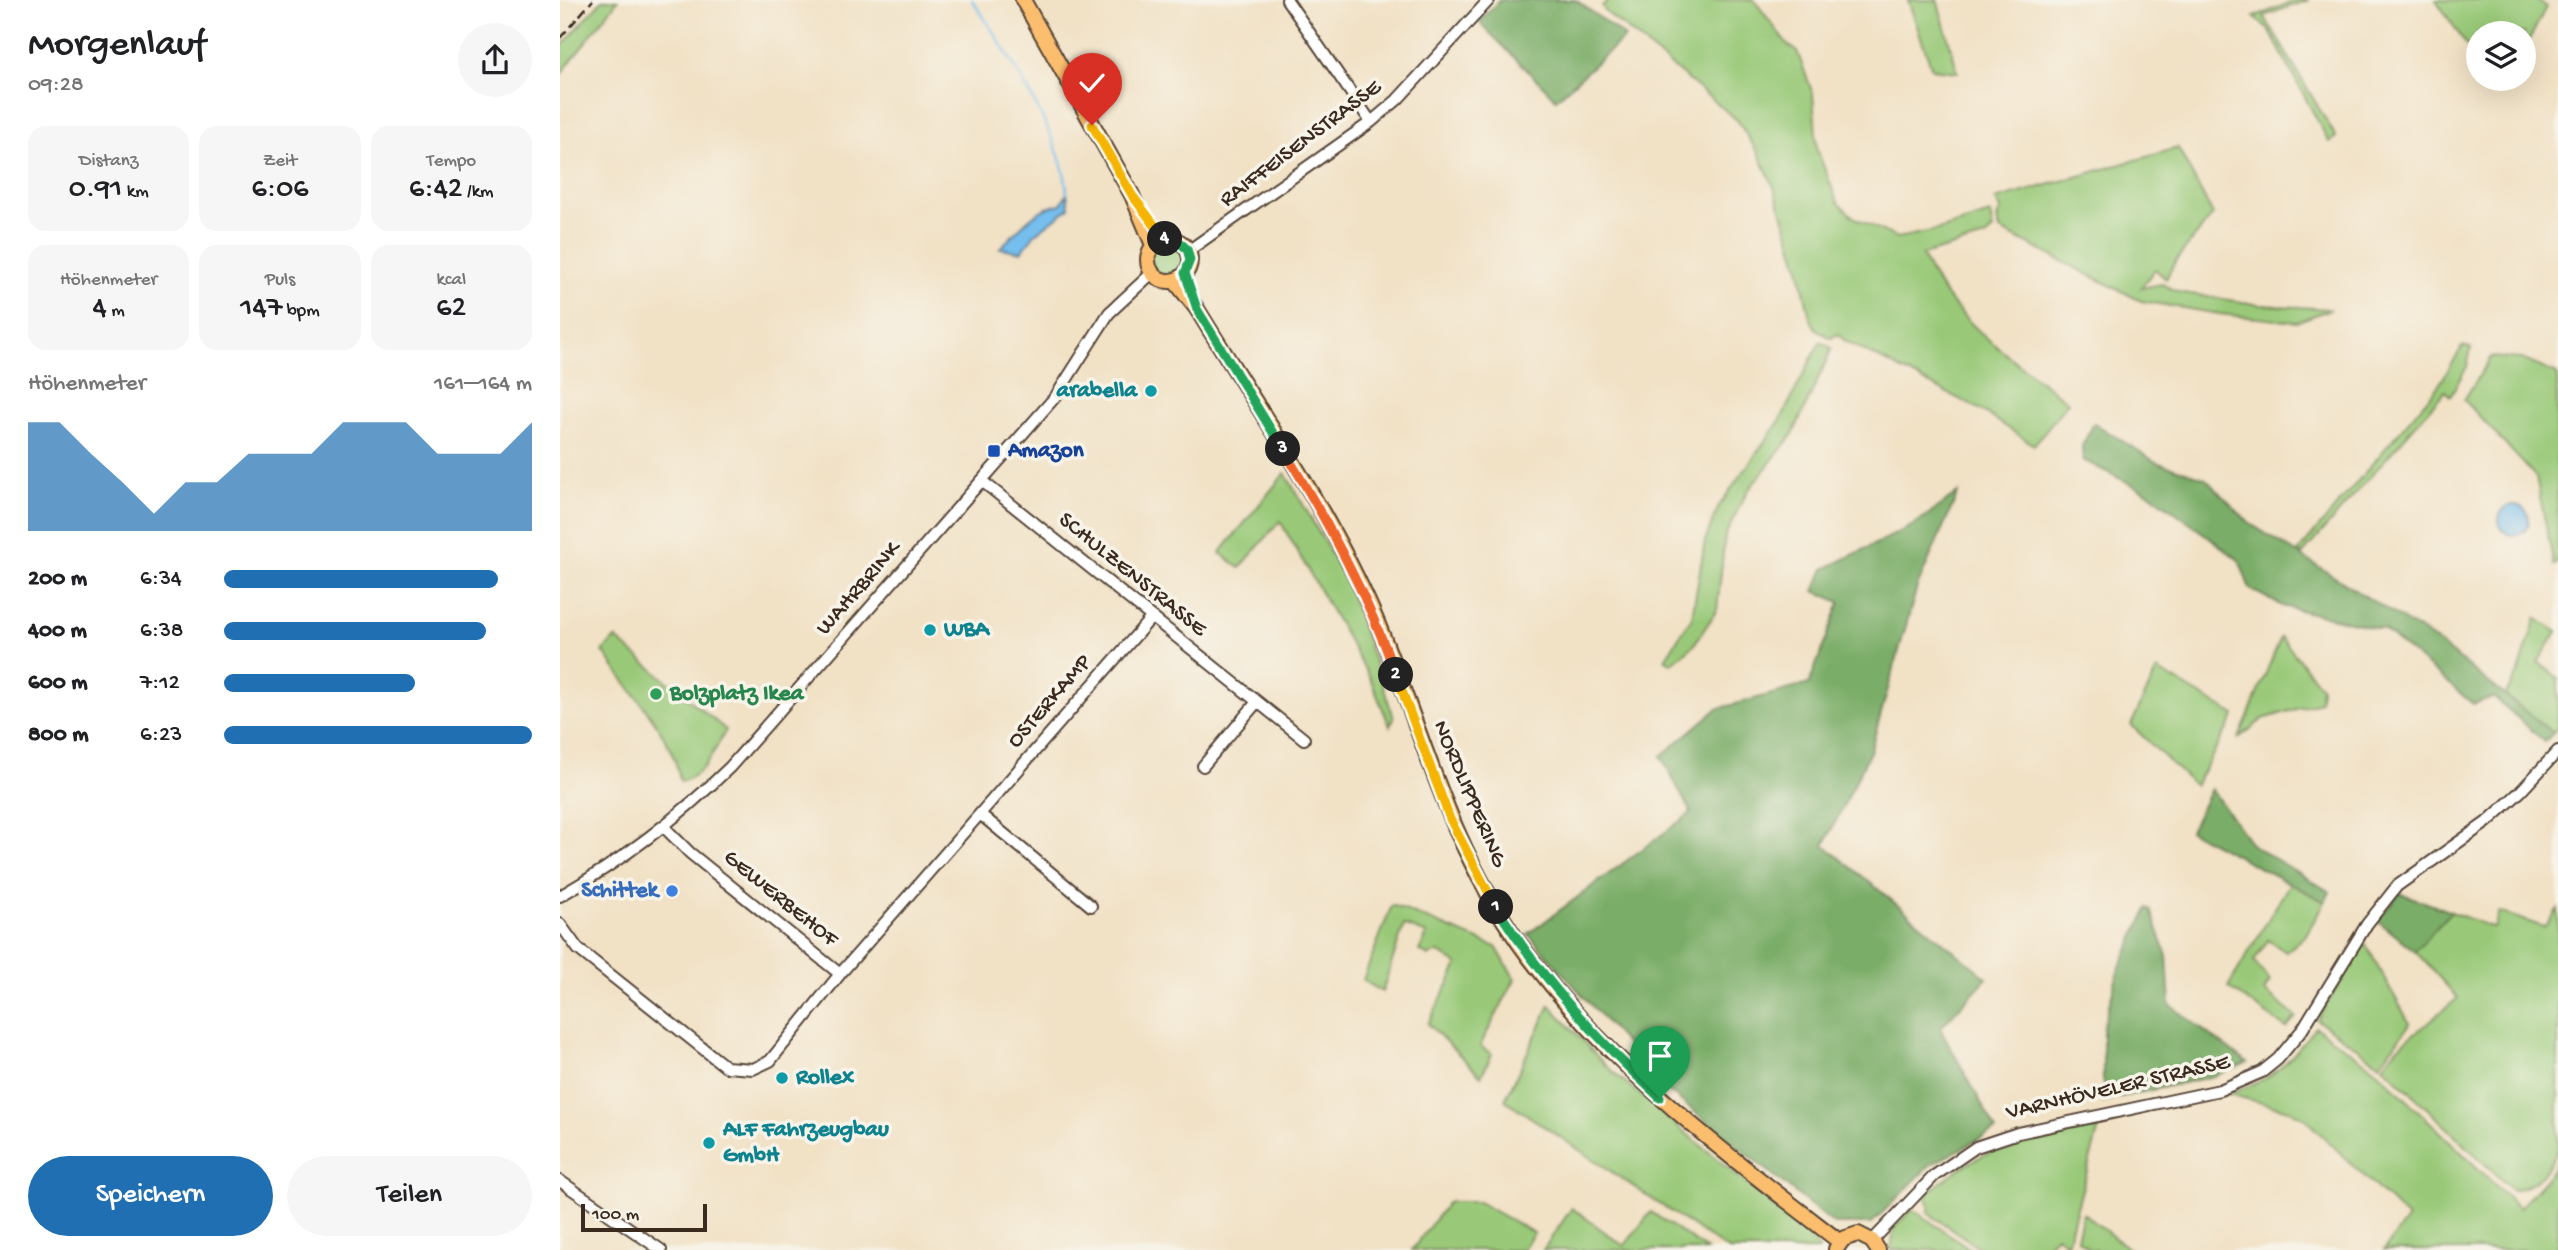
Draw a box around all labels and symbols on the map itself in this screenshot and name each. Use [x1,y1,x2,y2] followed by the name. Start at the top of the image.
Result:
[1062,53,1122,125] pin
[1215,73,1388,214] street label: RAIFFEISENSTRASSE
[1148,222,1182,256] pin: 4
[1055,378,1138,405] place label: arabella
[1143,383,1159,399] marker: arabella
[1266,432,1300,466] pin: 3
[1007,438,1085,465] place label: Amazon
[986,443,1002,459] marker: Amazon
[1052,507,1213,644] street label: SCHULZENSTRASSE
[811,535,909,641] street label: WAHRBRINK
[943,617,990,644] place label: WBA
[922,622,938,638] marker: WBA
[1002,650,1098,754] street label: OSTERKAMP
[1378,658,1414,692] pin: 2
[669,681,805,708] place label: Bolzplatz Ikea
[648,686,664,702] marker: Bolzplatz Ikea
[1426,717,1513,873] street label: NORDLIPPERING
[717,845,844,954] street label: GEWERBEHOF
[581,878,661,905] place label: Schittek
[664,883,680,899] marker: Schittek
[1478,890,1514,925] pin: 1
[1630,1026,1690,1098] pin
[2003,1049,2234,1127] street label: VARNHÖVELER STRASSE
[795,1065,855,1092] place label: Rollex
[774,1070,790,1086] marker: Rollex
[722,1117,889,1170] place label: ALF Fahrzeugbau GmbH
[701,1135,717,1151] marker: ALF Fahrzeugbau GmbH
[581,1201,707,1233] scale bar

